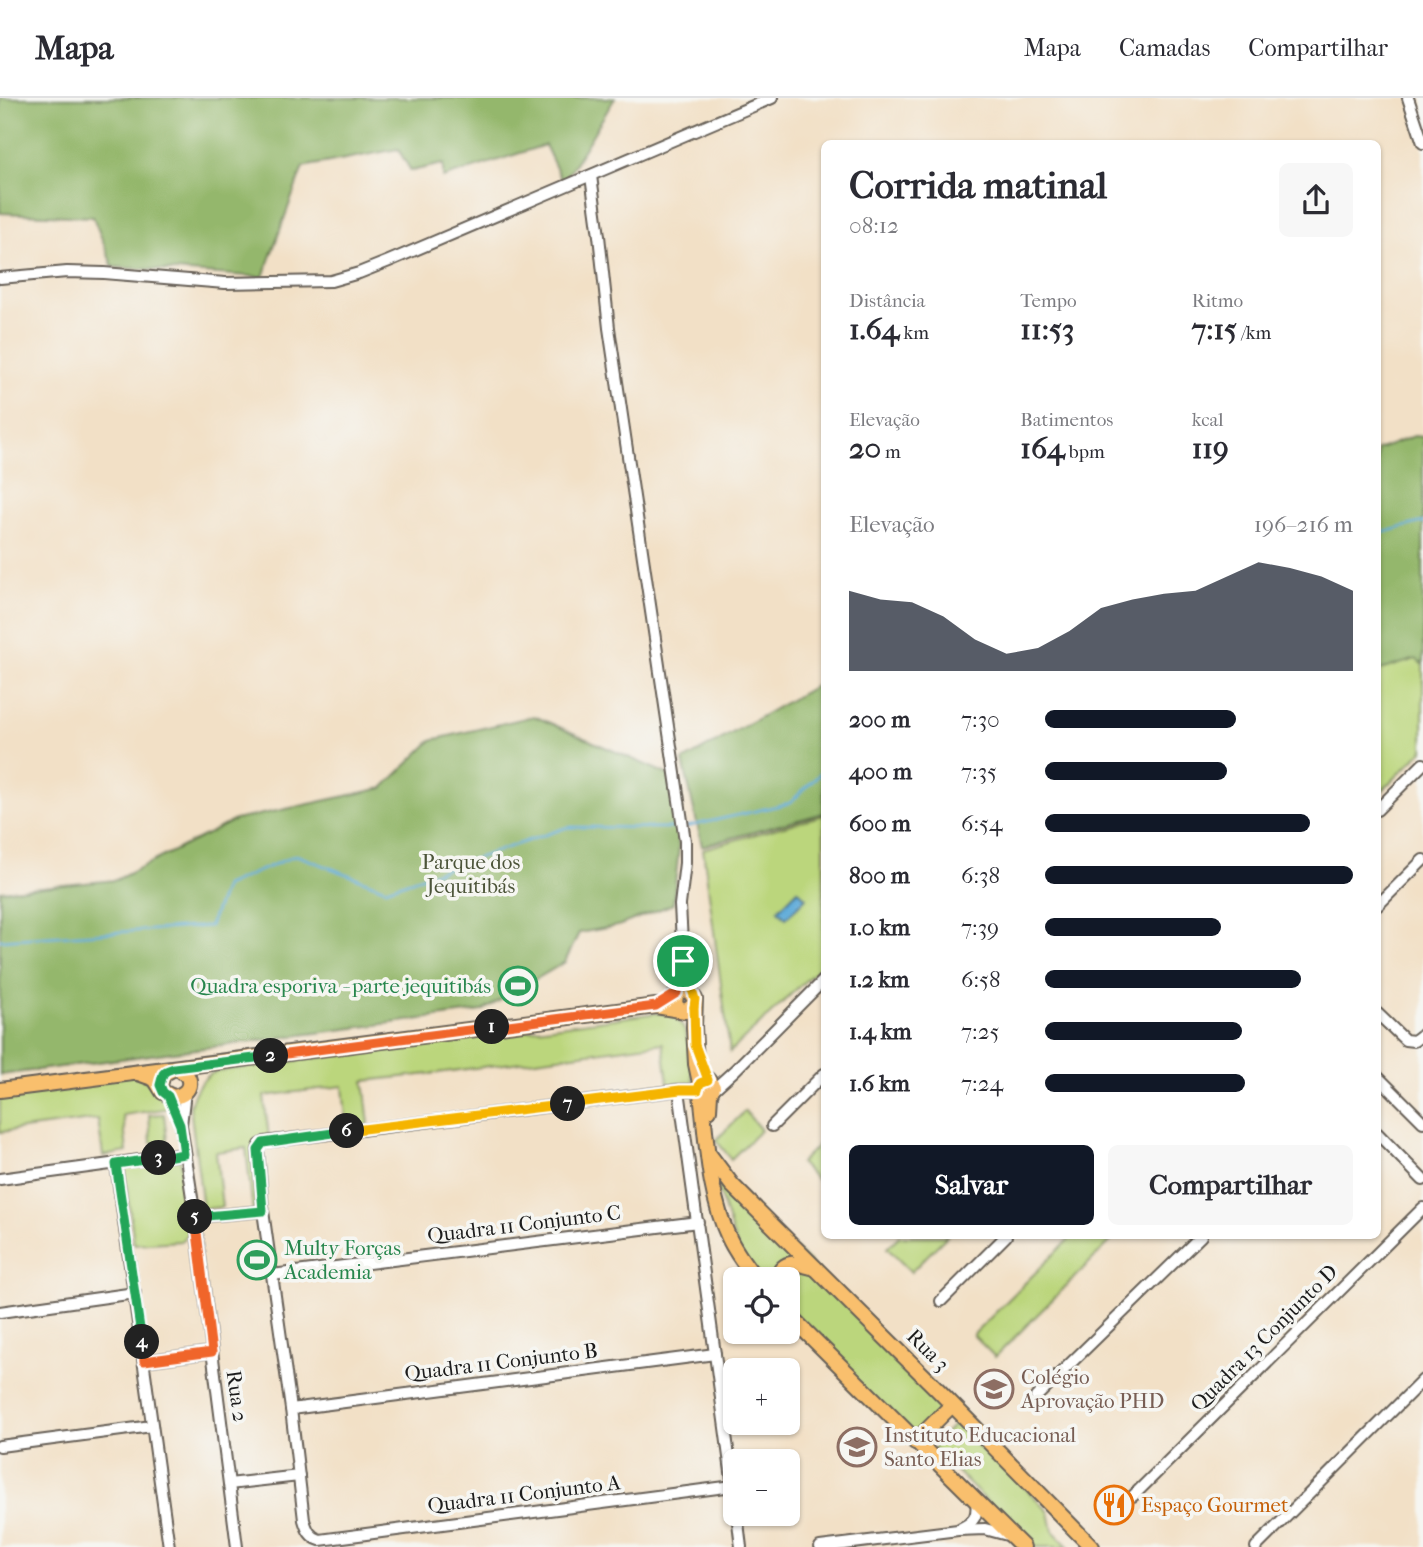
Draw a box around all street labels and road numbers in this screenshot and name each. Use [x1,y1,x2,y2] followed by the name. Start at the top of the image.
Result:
[426,1200,622,1248] street label: Quadra 11 Conjunto C
[1186,1260,1342,1416] street label: Quadra 13 Conjunto D
[902,1324,954,1376] street label: Rua 3
[403,1338,599,1386] street label: Quadra 11 Conjunto B
[222,1369,253,1424] street label: Rua 2
[426,1470,622,1518] street label: Quadra 11 Conjunto A

